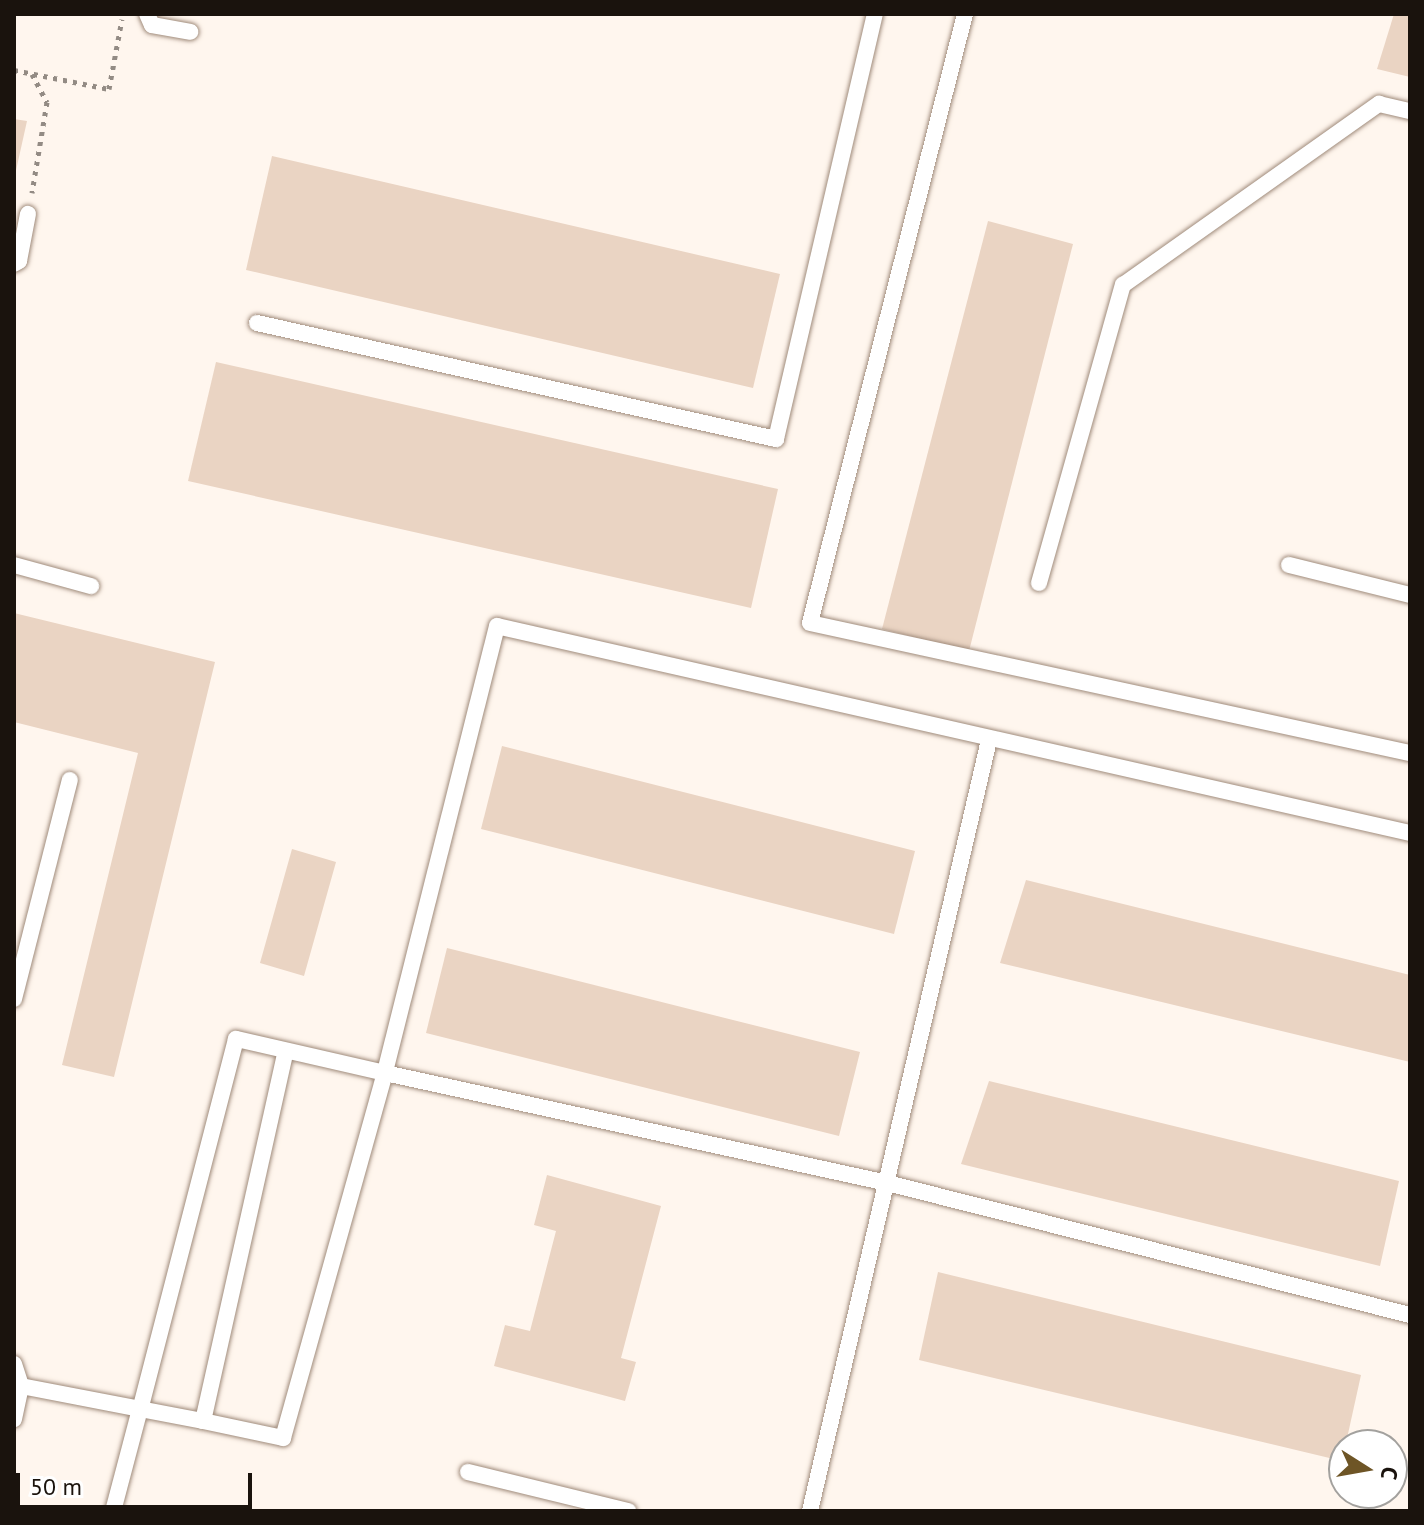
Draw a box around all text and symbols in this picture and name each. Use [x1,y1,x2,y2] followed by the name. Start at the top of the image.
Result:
[1328,1429,1408,1509] north arrow
[20,1457,256,1507] scale bar
[1375,1464,1405,1482] text: С
[30,1471,82,1502] text: 50 m

